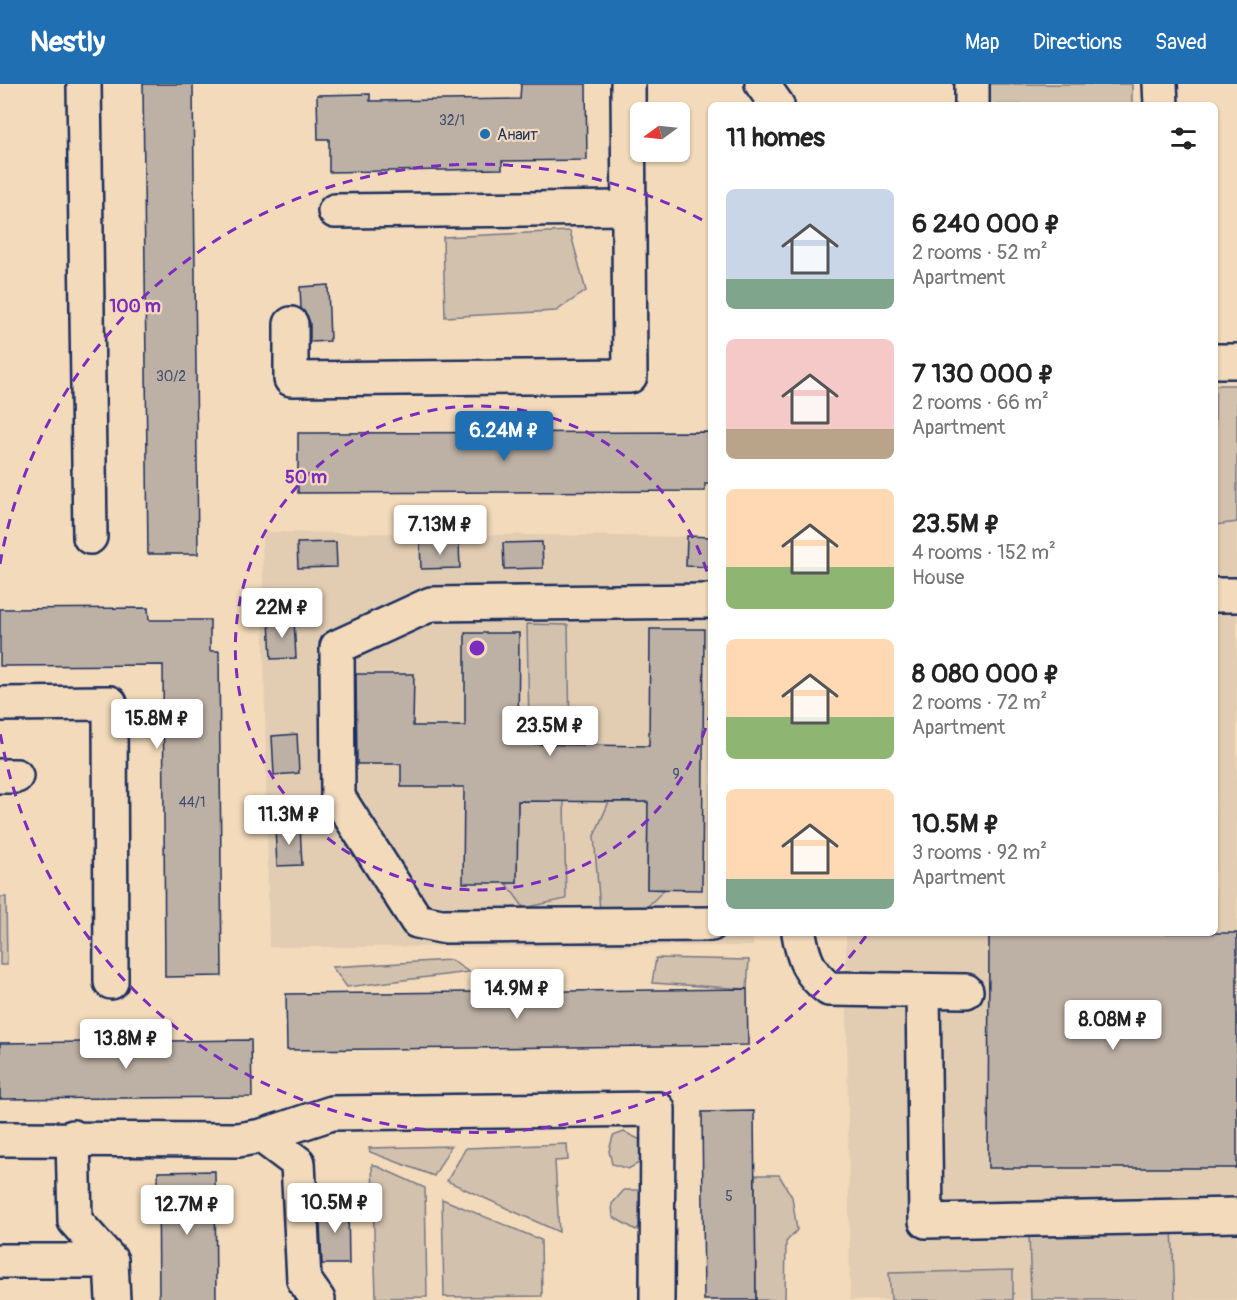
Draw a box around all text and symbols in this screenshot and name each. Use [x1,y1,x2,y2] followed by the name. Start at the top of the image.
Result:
[30,25,105,60] text: Nestly
[965,29,1000,56] text: Map
[1033,29,1122,56] text: Directions
[1155,29,1207,56] text: Saved
[630,102,690,162] north arrow
[630,102,690,162] map controls
[439,112,465,129] house number: 32/1
[726,122,825,154] text: 11 homes
[1167,122,1200,155] icon: filters
[497,125,538,145] place label: Анаит
[478,127,492,141] marker: Анаит
[912,208,1060,240] text: 6 240 000 ₽
[774,213,846,285] icon: home
[912,240,1048,265] text: 2 rooms · 52 m²
[912,265,1005,290] text: Apartment
[109,295,161,318] text: 100 m
[912,358,1054,390] text: 7 130 000 ₽
[774,363,846,435] icon: home
[156,368,186,385] house number: 30/2
[912,390,1049,415] text: 2 rooms · 66 m²
[449,411,559,462] pin: 6.24M ₽
[912,415,1005,440] text: Apartment
[469,418,539,443] text: 6.24M ₽
[285,466,327,489] text: 50 m
[385,505,495,556] pin: 7.13M ₽
[912,508,1000,540] text: 23.5M ₽
[408,512,472,537] text: 7.13M ₽
[774,513,846,585] icon: home
[912,540,1056,565] text: 4 rooms · 152 m²
[912,565,964,590] text: House
[240,588,324,639] pin: 22M ₽
[255,595,309,620] text: 22M ₽
[467,638,487,658] centre of rings
[912,658,1060,690] text: 8 080 000 ₽
[774,663,846,735] icon: home
[912,690,1047,715] text: 2 rooms · 72 m²
[102,699,212,750] pin: 15.8M ₽
[125,706,189,731] text: 15.8M ₽
[495,706,605,757] pin: 23.5M ₽
[516,713,584,738] text: 23.5M ₽
[912,715,1005,740] text: Apartment
[672,766,680,783] house number: 9
[179,794,205,811] house number: 44/1
[234,795,344,846] pin: 11.3M ₽
[258,802,320,827] text: 11.3M ₽
[912,808,1000,840] text: 10.5M ₽
[774,813,846,885] icon: home
[912,840,1047,865] text: 3 rooms · 92 m²
[912,865,1005,890] text: Apartment
[462,969,572,1020] pin: 14.9M ₽
[485,976,549,1001] text: 14.9M ₽
[1058,1000,1168,1051] pin: 8.08M ₽
[1079,1007,1147,1032] text: 8.08M ₽
[71,1019,181,1070] pin: 13.8M ₽
[94,1026,158,1051] text: 13.8M ₽
[280,1183,390,1234] pin: 10.5M ₽
[132,1185,242,1236] pin: 12.7M ₽
[725,1188,733,1205] house number: 5
[301,1190,369,1215] text: 10.5M ₽
[155,1192,219,1217] text: 12.7M ₽

